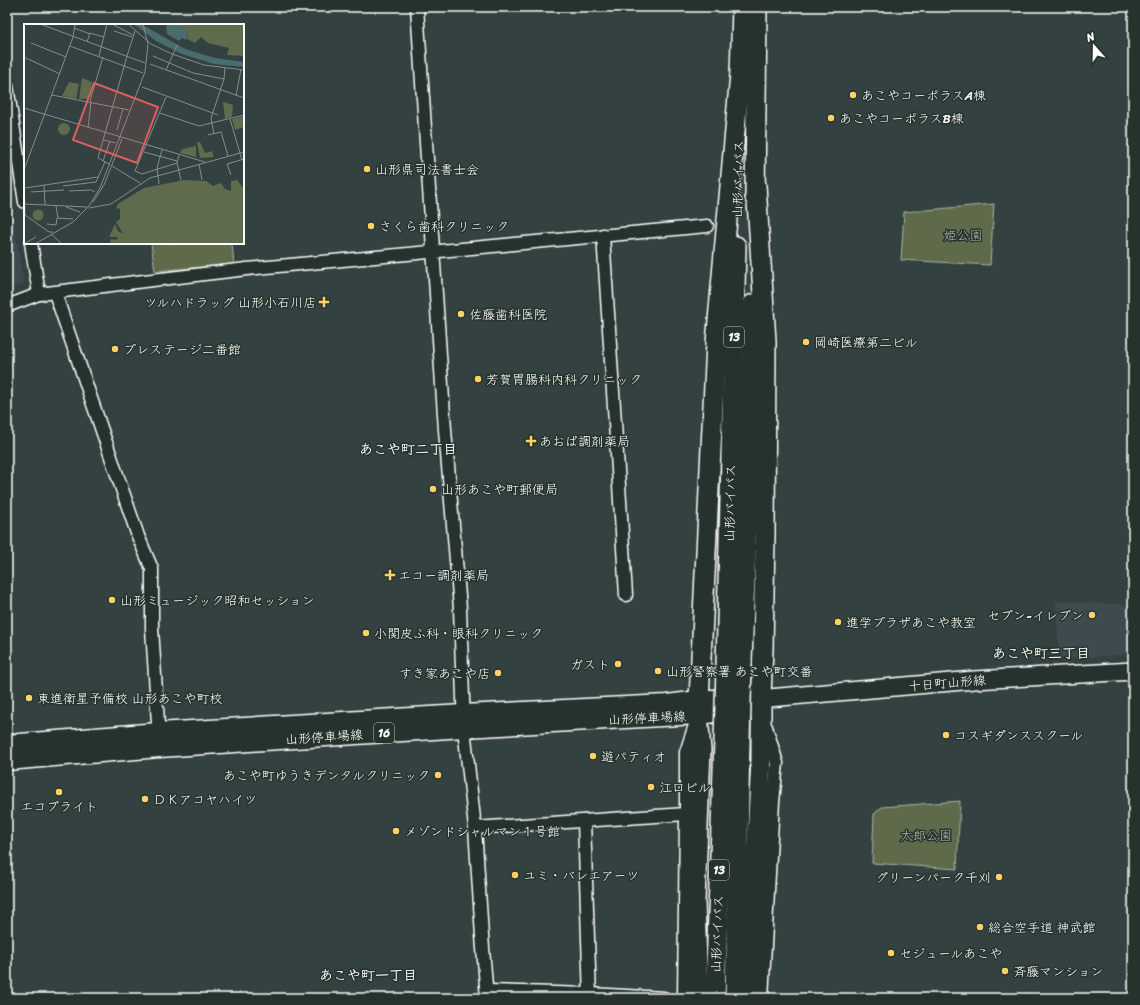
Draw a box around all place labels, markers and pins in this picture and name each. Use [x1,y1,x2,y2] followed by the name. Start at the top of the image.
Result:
[861,84,986,107] place label: あこやコーポラスA棟
[848,90,858,100] marker: あこやコーポラスA棟
[839,107,964,130] place label: あこやコーポラスB棟
[826,113,836,123] marker: あこやコーポラスB棟
[375,158,479,181] place label: 山形県司法書士会
[362,164,372,174] marker: 山形県司法書士会
[379,215,509,238] place label: さくら歯科クリニック
[366,221,376,231] marker: さくら歯科クリニック
[144,291,316,314] place label: ツルハドラッグ 山形小石川店
[319,297,329,307] marker: ツルハドラッグ 山形小石川店
[469,303,547,326] place label: 佐藤歯科医院
[456,309,466,319] marker: 佐藤歯科医院
[814,331,918,354] place label: 岡崎医療第二ビル
[801,337,811,347] marker: 岡崎医療第二ビル
[123,338,241,361] place label: プレステージ二番館
[110,344,120,354] marker: プレステージ二番館
[486,368,642,391] place label: 芳賀胃腸科内科クリニック
[473,374,483,384] marker: 芳賀胃腸科内科クリニック
[539,430,630,453] place label: あおば調剤薬局
[526,436,536,446] marker: あおば調剤薬局
[441,478,558,501] place label: 山形あこや町郵便局
[428,484,438,494] marker: 山形あこや町郵便局
[398,564,489,587] place label: エコー調剤薬局
[385,570,395,580] marker: エコー調剤薬局
[120,589,315,612] place label: 山形ミュージック昭和セッション
[107,595,117,605] marker: 山形ミュージック昭和セッション
[987,604,1084,627] place label: セブン-イレブン
[1087,610,1097,620] marker: セブン-イレブン
[846,611,976,634] place label: 進学プラザあこや教室
[833,617,843,627] marker: 進学プラザあこや教室
[374,622,543,645] place label: 小関皮ふ科・眼科クリニック
[361,628,371,638] marker: 小関皮ふ科・眼科クリニック
[570,653,610,676] place label: ガスト
[613,659,623,669] marker: ガスト
[666,660,812,683] place label: 山形警察署 あこや町交番
[399,662,490,685] place label: すき家あこや店
[653,666,663,676] marker: 山形警察署 あこや町交番
[493,668,503,678] marker: すき家あこや店
[37,687,222,710] place label: 東進衛星予備校 山形あこや町校
[24,693,34,703] marker: 東進衛星予備校 山形あこや町校
[954,724,1083,747] place label: コスギダンススクール
[941,730,951,740] marker: コスギダンススクール
[601,745,666,768] place label: 遊パティオ
[588,751,598,761] marker: 遊パティオ
[223,764,430,787] place label: あこや町ゆうきデンタルクリニック
[433,770,443,780] marker: あこや町ゆうきデンタルクリニック
[659,776,711,799] place label: 江口ビル
[646,782,656,792] marker: 江口ビル
[54,787,64,797] marker: エコブライト
[153,788,257,811] place label: ＤＫアコヤハイツ
[140,794,150,804] marker: ＤＫアコヤハイツ
[20,795,98,818] place label: エコブライト
[404,820,560,843] place label: メゾンドシャルマン１号館
[391,826,401,836] marker: メゾンドシャルマン１号館
[523,864,639,887] place label: ユミ・バレエアーツ
[875,866,991,889] place label: グリーンパーク千刈
[510,870,520,880] marker: ユミ・バレエアーツ
[994,872,1004,882] marker: グリーンパーク千刈
[988,916,1095,939] place label: 総合空手道 神武館
[975,922,985,932] marker: 総合空手道 神武館
[899,942,1002,965] place label: セジュールあこや
[886,948,896,958] marker: セジュールあこや
[1013,960,1103,983] place label: 斉藤マンション
[1000,966,1010,976] marker: 斉藤マンション

